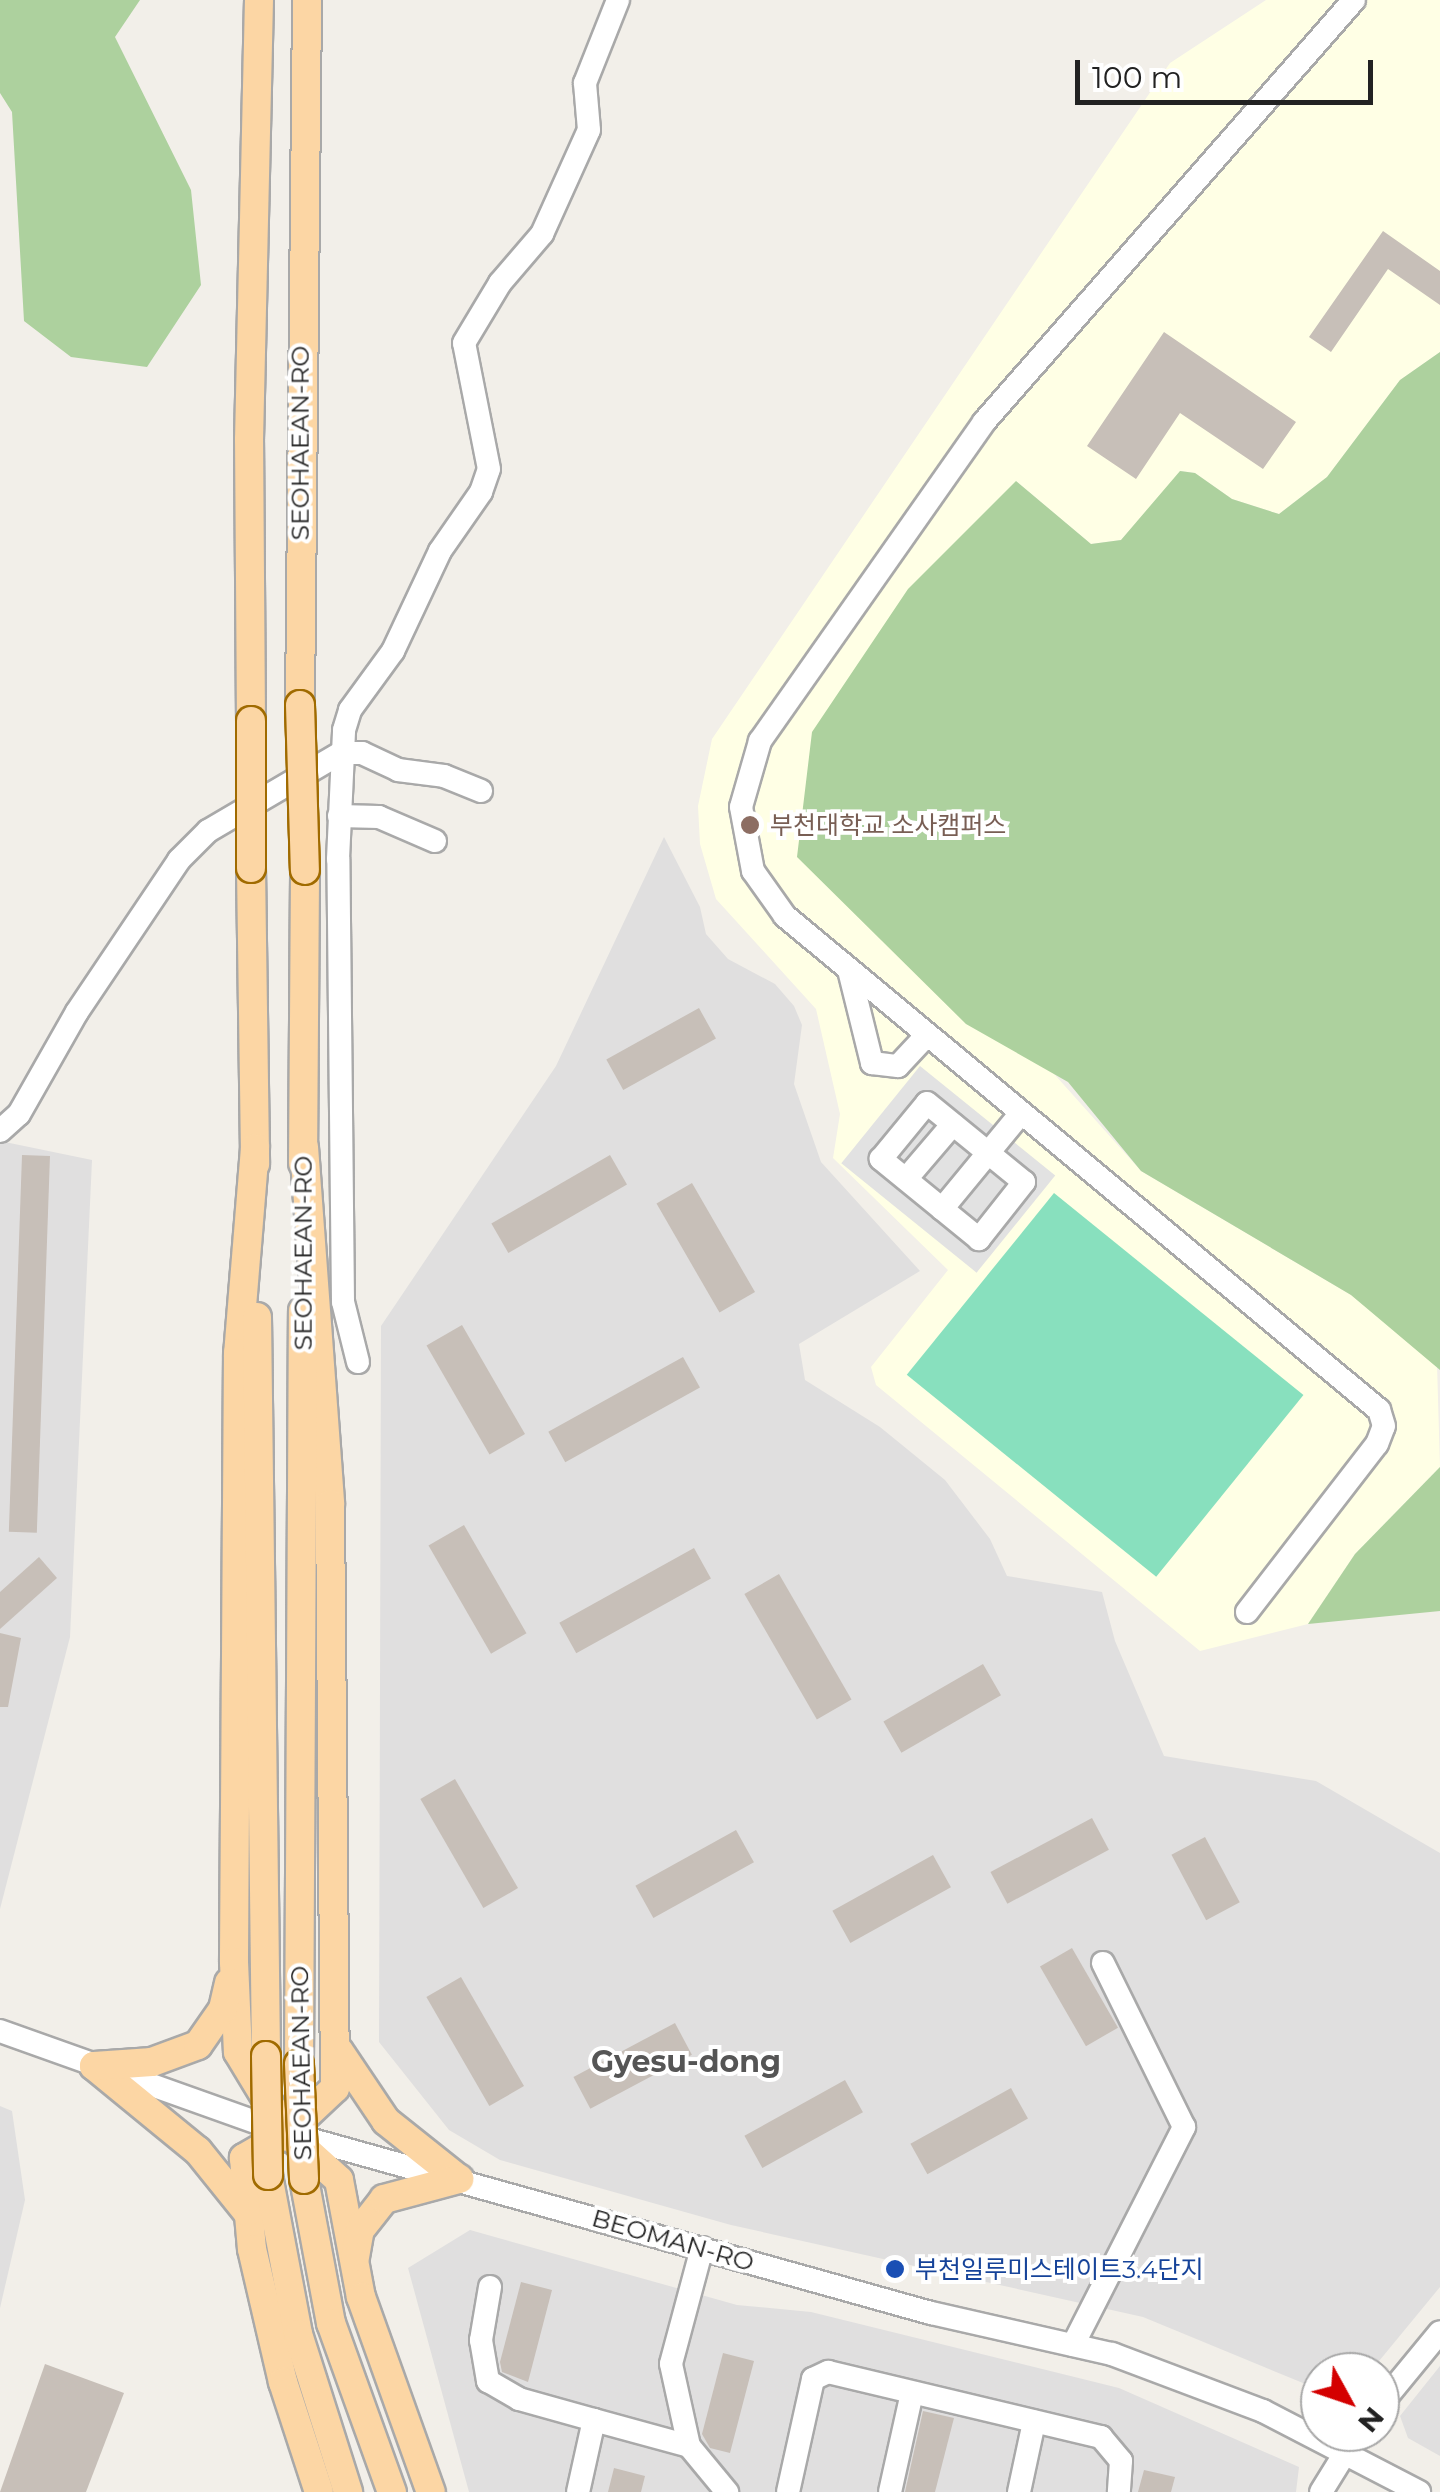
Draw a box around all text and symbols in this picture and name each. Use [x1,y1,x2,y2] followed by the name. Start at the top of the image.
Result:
[1080,40,1378,102] scale bar
[1092,59,1182,96] text: 100 m
[285,346,315,540] street label: SEOHAEAN-RO
[770,810,1007,840] place label: 부천대학교 소사캠퍼스
[739,814,761,836] marker: 부천대학교 소사캠퍼스
[288,1156,318,1350] street label: SEOHAEAN-RO
[284,1965,318,2161] street label: SEOHAEAN-RO
[591,2044,781,2080] district label: Gyesu-dong
[588,2203,758,2277] street label: BEOMAN-RO
[915,2254,1204,2284] place label: 부천일루미스테이트3.4단지
[884,2258,906,2280] marker: 부천일루미스테이트3.4단지
[1300,2352,1400,2452] north arrow
[1351,2400,1392,2440] text: N

